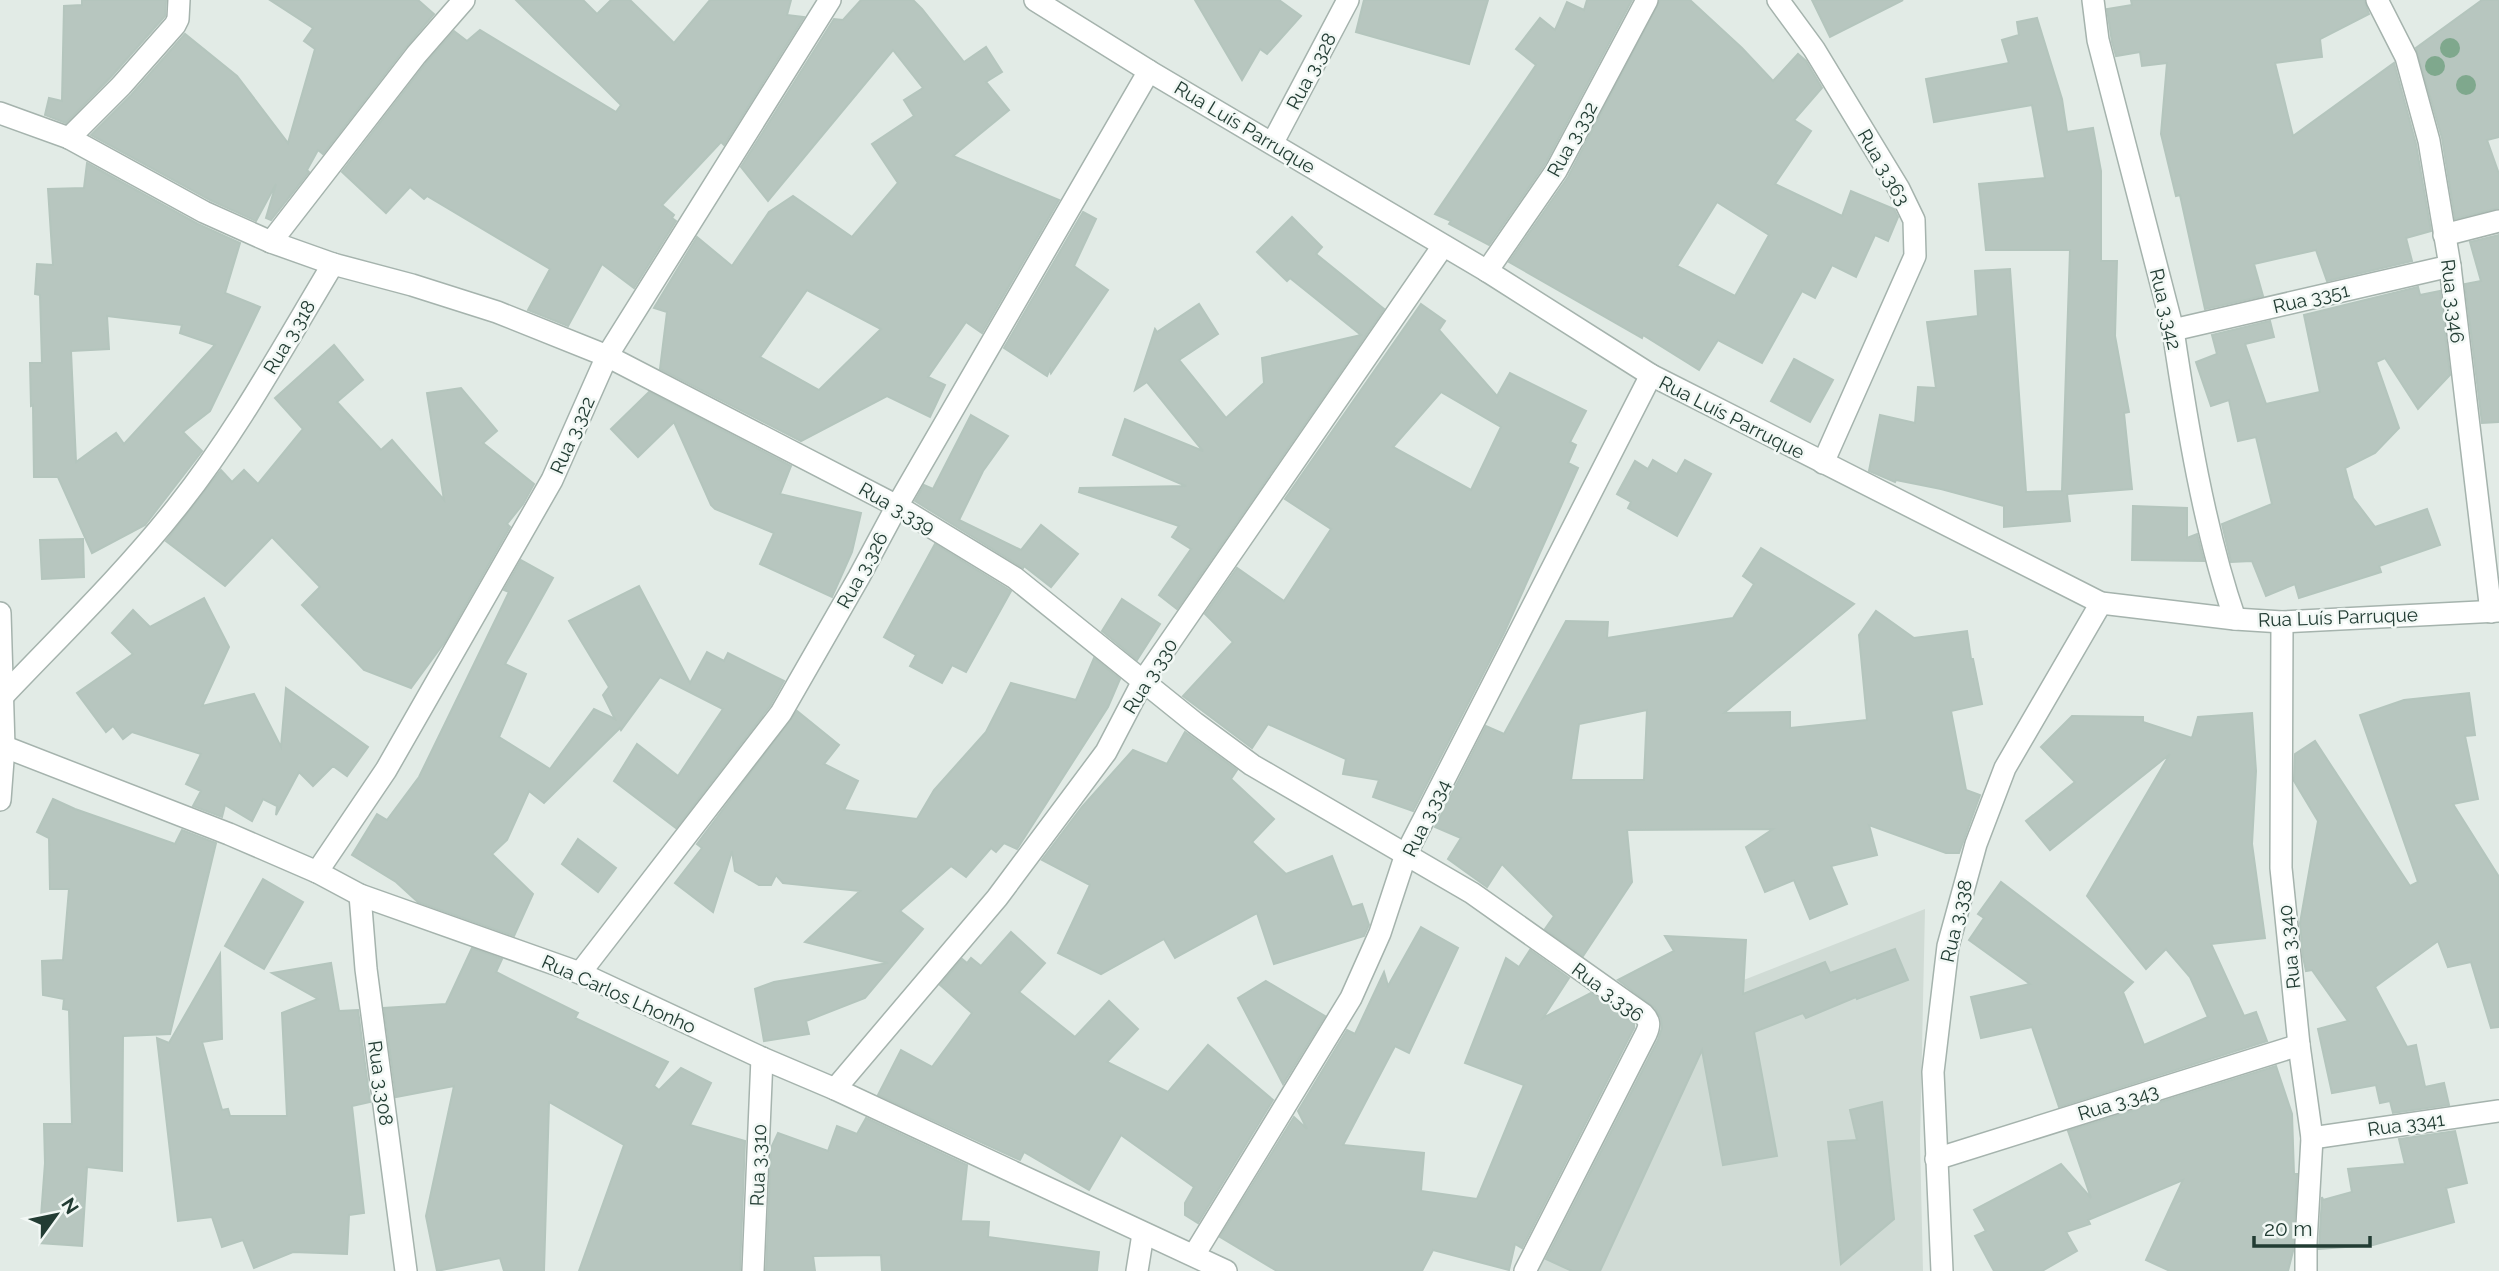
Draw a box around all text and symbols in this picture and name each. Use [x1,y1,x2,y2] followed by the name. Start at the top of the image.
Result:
[1282,29,1340,113] street label: Rua 3.328
[1171,76,1319,178] street label: Rua Luís Parruque
[1542,98,1602,180] street label: Rua 3.332
[1853,125,1915,209] street label: Rua 3.363
[2437,258,2469,344] street label: Rua 3.346
[2146,266,2186,352] street label: Rua 3.342
[2271,279,2351,317] street label: Rua 3351
[258,296,320,378] street label: Rua 3.318
[1656,371,1808,463] street label: Rua Luís Parruque
[545,393,599,477] street label: Rua 3.322
[855,477,939,539] street label: Rua 3.339
[832,528,892,612] street label: Rua 3.326
[2258,603,2418,631] street label: Rua Luís Parruque
[1118,634,1182,718] street label: Rua 3.330
[1398,776,1454,860] street label: Rua 3.334
[1936,878,1976,964] street label: Rua 3.338
[2274,904,2304,990] street label: Rua 3.340
[539,950,699,1038] street label: Rua Carlos Lhonho
[1568,958,1648,1026] street label: Rua 3.336
[364,1039,398,1127] street label: Rua 3.308
[2075,1079,2161,1125] street label: Rua 3.343
[2366,1108,2446,1140] street label: Rua 3341
[746,1123,770,1207] street label: Rua 3.310
[21,1180,91,1250] north arrow
[57,1194,83,1218] text: N
[2254,1204,2370,1248] scale bar
[2264,1216,2312,1241] text: 20 m

